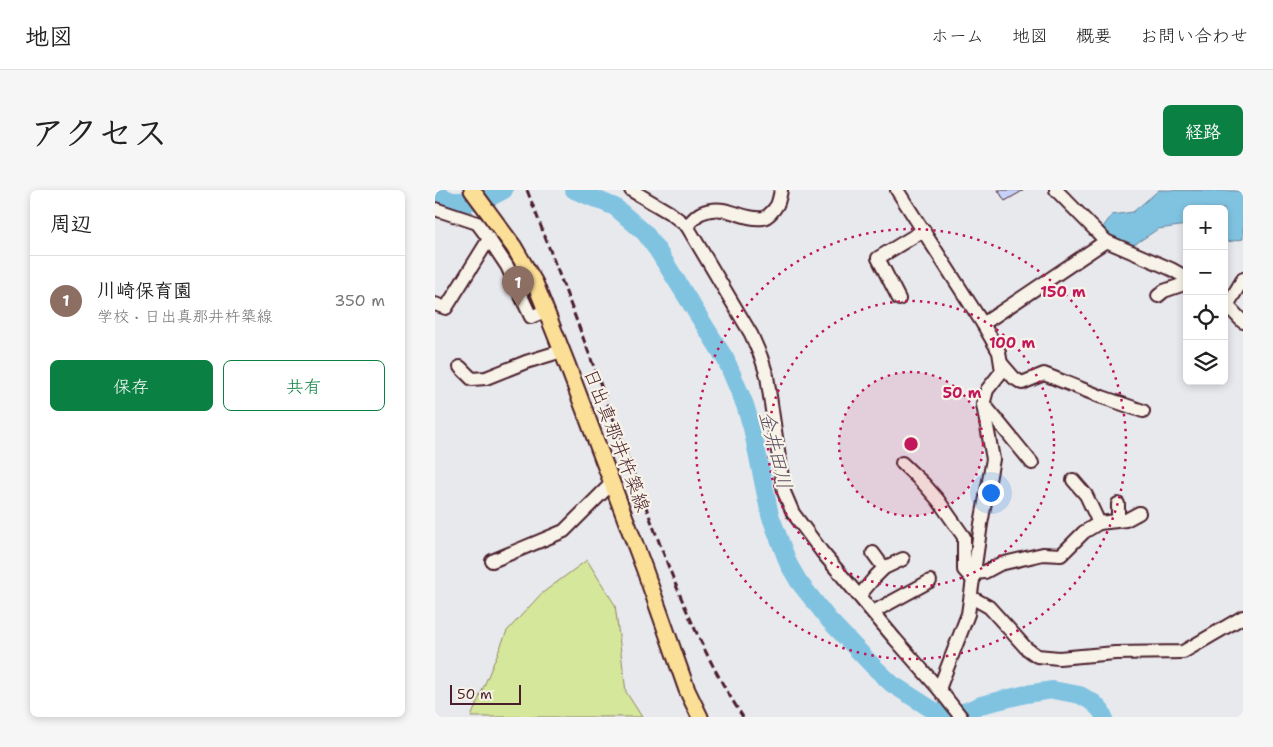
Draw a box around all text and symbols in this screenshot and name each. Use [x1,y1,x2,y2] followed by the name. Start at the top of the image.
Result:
[25,21,73,53] text: 地図
[931,24,984,48] text: ホーム
[1012,24,1048,48] text: 地図
[1076,24,1112,48] text: 概要
[1140,24,1248,48] text: お問い合わせ
[1163,105,1243,156] button: 経路
[30,109,168,156] text: アクセス
[1183,205,1228,385] map controls
[1183,205,1228,250] button: +
[50,210,92,238] text: 周辺
[1183,250,1228,295] button: −
[502,266,534,307] pin: 1
[97,278,192,303] text: 川崎保育園
[1040,282,1086,302] text: 150 m
[62,290,70,311] text: 1
[334,290,385,311] text: 350 m
[1183,295,1228,340] button: locate
[97,306,272,327] text: 学校 · 日出真那井杵築線
[989,333,1035,353] text: 100 m
[1183,340,1228,385] button: layers
[50,360,213,411] button: 保存
[223,360,385,411] button: 共有
[578,365,656,515] street label: 日出真那井杵築線
[943,383,982,403] text: 50 m
[754,408,798,492] water label: 金井田川
[902,435,920,453] centre of rings
[978,480,1004,506] your location
[450,682,521,705] scale bar
[457,685,492,703] text: 50 m

